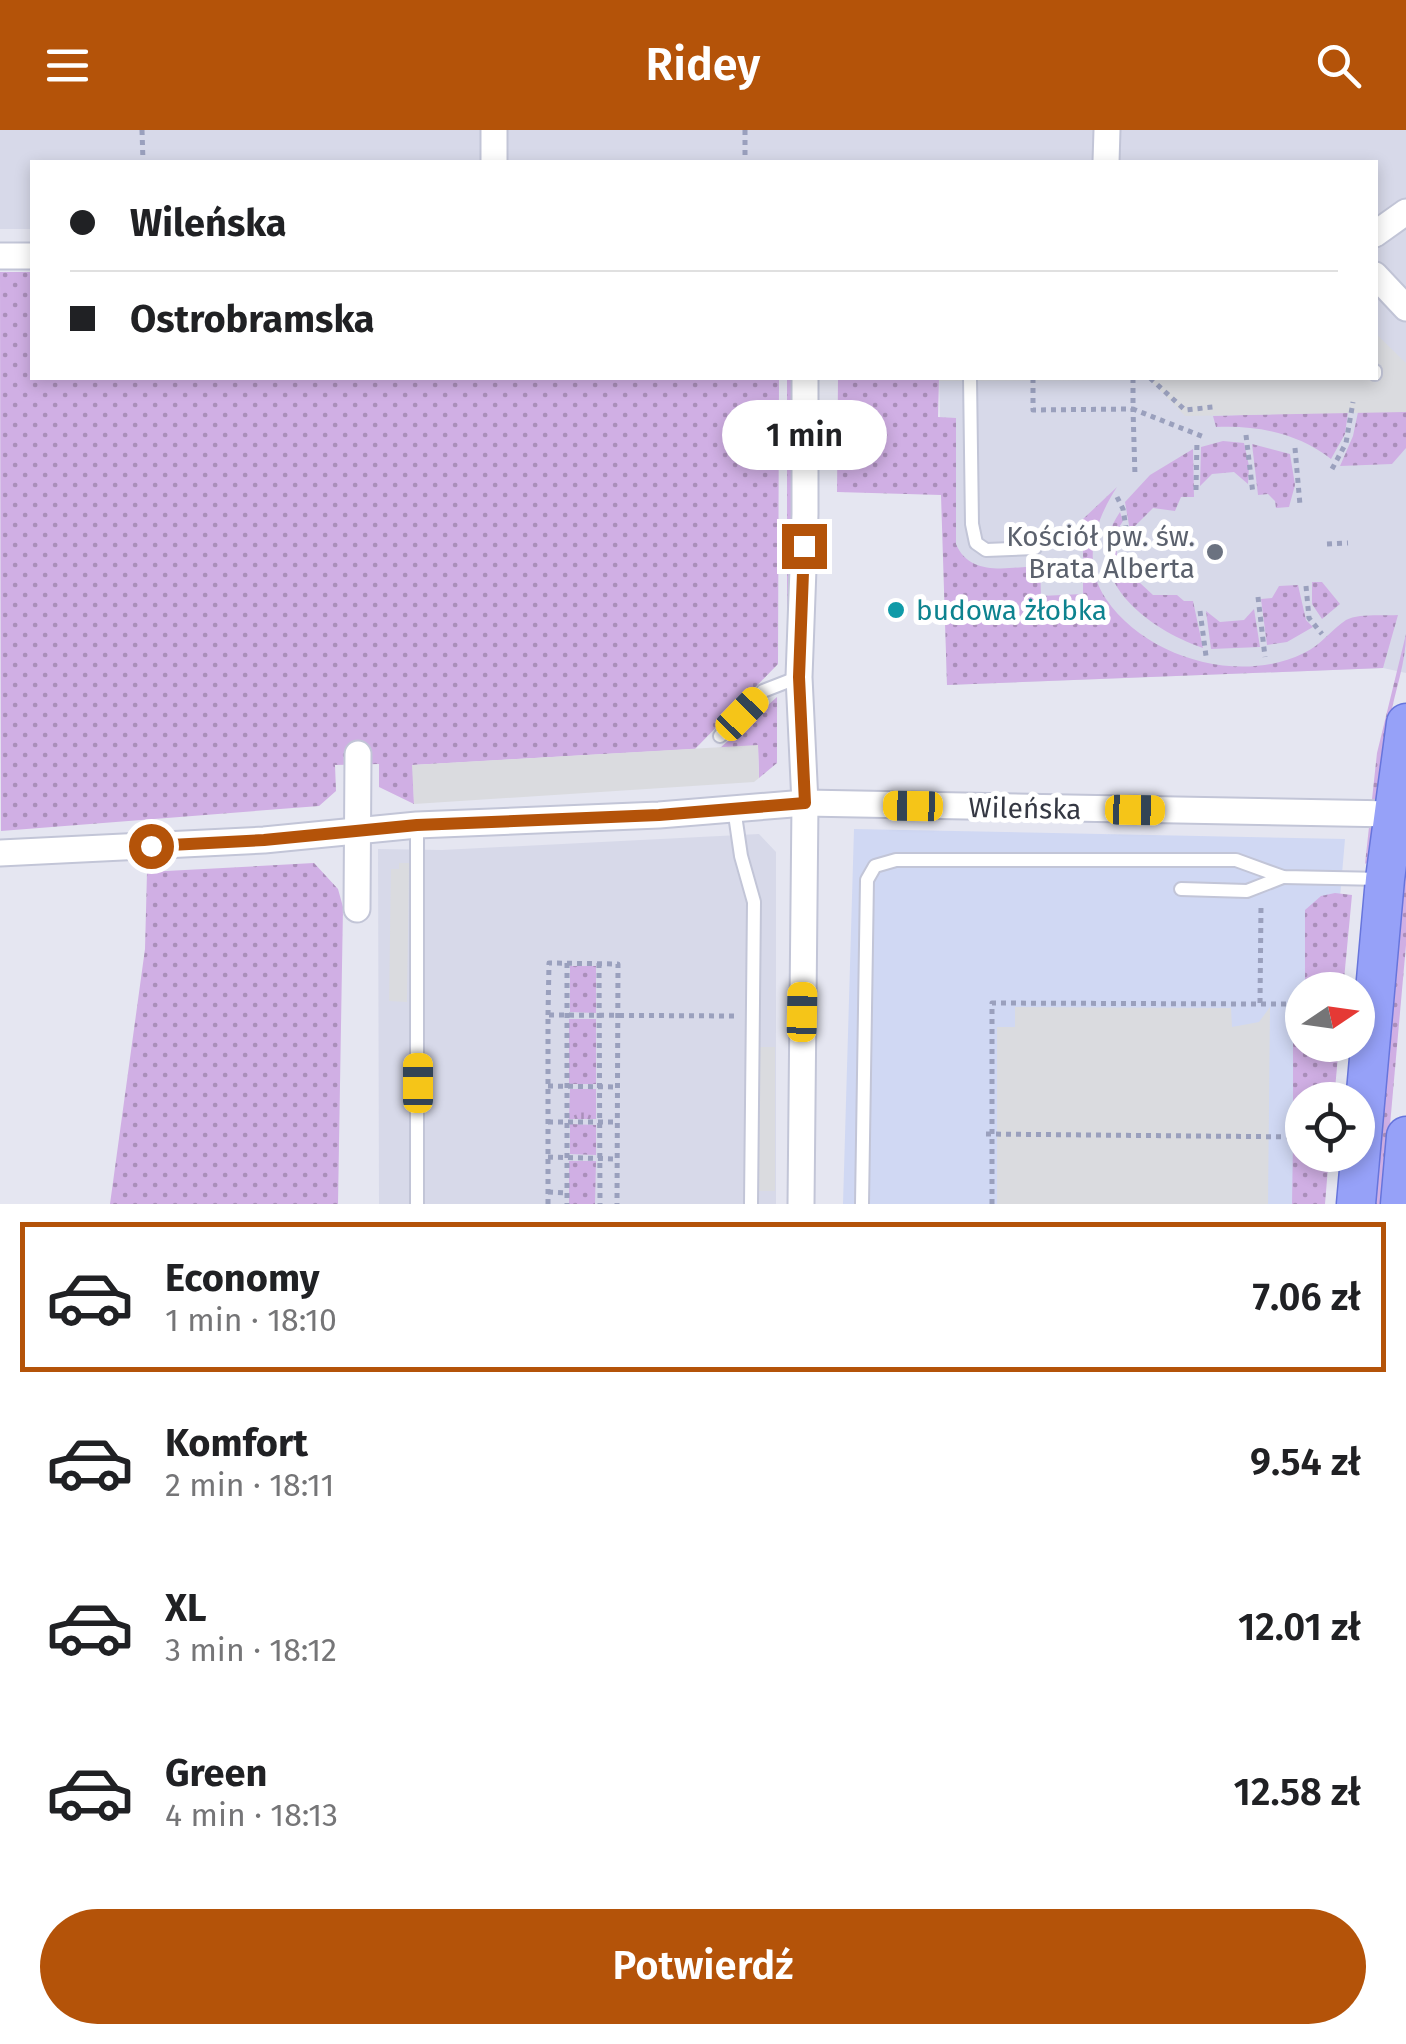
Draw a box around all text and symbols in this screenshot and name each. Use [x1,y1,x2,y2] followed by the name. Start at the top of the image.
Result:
[40,38,95,93] icon: menu
[646,38,760,92] text: Ridey
[1311,38,1366,93] icon: search
[130,200,287,246] text: Wileńska
[130,296,375,342] text: Ostrobramska
[722,401,886,471] callout: 1 min
[766,416,843,454] text: 1 min
[1006,520,1195,585] place label: Kościół pw. św. Brata Alberta
[782,524,827,569] route end
[1204,541,1226,563] marker: Kościół pw. św. Brata Alberta
[916,594,1107,627] place label: budowa żłobka
[885,599,907,621] marker: budowa żłobka
[710,682,774,746] car
[883,790,943,822] car
[968,791,1082,826] street label: Wileńska
[1105,794,1165,826] car
[129,824,174,869] route start
[1285,972,1375,1062] north arrow
[1285,972,1375,1172] map controls
[786,982,818,1042] car
[403,1053,433,1113] car
[1285,1082,1375,1172] button: locate
[45,1252,135,1342] icon: car
[165,1255,320,1301] text: Economy
[1252,1274,1361,1320] text: 7.06 zł
[165,1301,337,1339] text: 1 min · 18:10
[45,1417,135,1507] icon: car
[165,1420,308,1466] text: Komfort
[1250,1439,1361,1485] text: 9.54 zł
[165,1466,334,1504] text: 2 min · 18:11
[45,1582,135,1672] icon: car
[165,1585,207,1631] text: XL
[1238,1604,1361,1650] text: 12.01 zł
[165,1631,337,1669] text: 3 min · 18:12
[45,1747,135,1837] icon: car
[165,1750,268,1796] text: Green
[1234,1769,1361,1815] text: 12.58 zł
[165,1796,338,1834] text: 4 min · 18:13
[40,1909,1366,2024] button: Potwierdź

